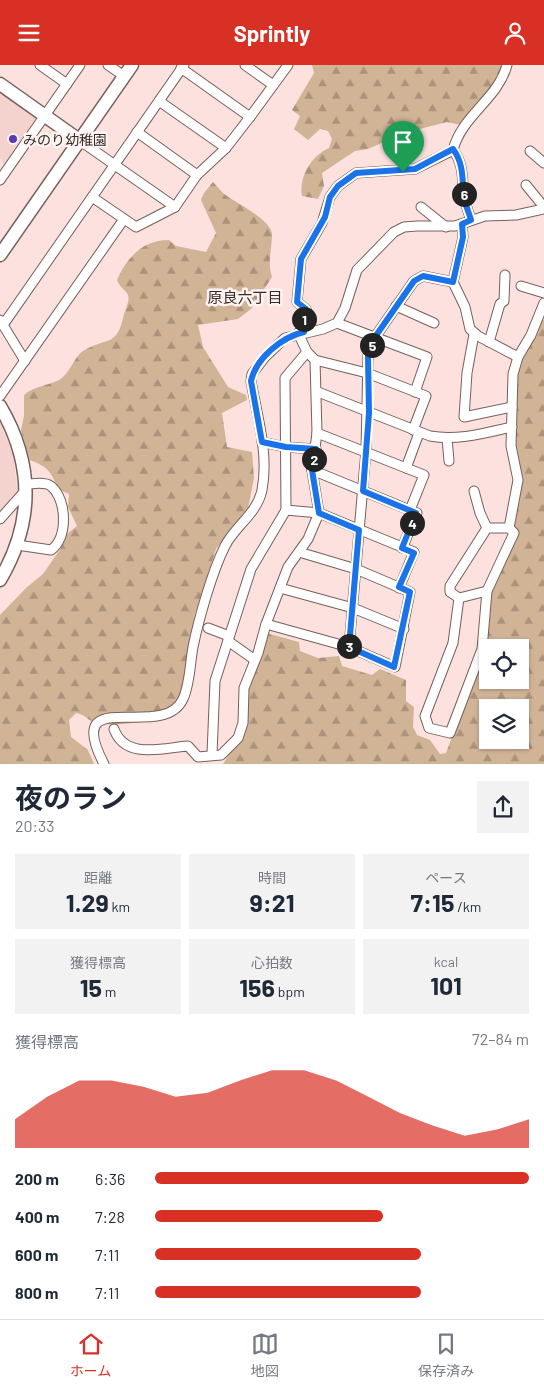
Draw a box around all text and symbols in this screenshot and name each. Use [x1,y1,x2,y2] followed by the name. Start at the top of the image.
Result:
[15,19,43,47] icon: menu
[501,19,529,47] icon: person
[234,20,310,46] text: Sprintly
[382,121,424,172] pin
[389,128,417,156] icon: arrive
[23,131,107,148] place label: みのり幼稚園
[7,133,19,145] marker: みのり幼稚園
[452,181,476,207] pin: 6
[461,186,468,203] text: 6
[207,288,283,306] district label: 原良六丁目
[292,307,316,331] pin: 1
[302,311,307,328] text: 1
[360,333,384,357] pin: 5
[369,337,376,354] text: 5
[302,447,326,471] pin: 2
[311,451,318,468] text: 2
[400,511,424,535] pin: 4
[408,515,417,532] text: 4
[336,633,362,659] pin: 3
[346,638,353,655] text: 3
[479,639,529,749] map controls
[479,639,529,689] button: locate
[479,699,529,749] button: layers
[15,780,127,814] text: 夜のラン
[477,781,529,833] button: share
[15,816,55,835] text: 20:33
[84,869,112,886] text: 距離
[258,869,286,886] text: 時間
[425,869,467,886] text: ペース
[66,887,109,917] text: 1.29
[249,887,295,917] text: 9:21
[411,887,454,917] text: 7:15
[109,898,130,915] text: km
[454,898,481,915] text: /km
[434,953,458,970] text: kcal
[70,954,126,971] text: 獲得標高
[251,954,293,971] text: 心拍数
[430,970,462,1000] text: 101
[80,972,102,1002] text: 15
[239,972,275,1002] text: 156
[102,983,116,1000] text: m
[275,983,305,1000] text: bpm
[472,1029,529,1048] text: 72–84 m
[15,1032,79,1051] text: 獲得標高
[15,1169,59,1188] text: 200 m
[95,1169,125,1188] text: 6:36
[15,1207,59,1226] text: 400 m
[95,1207,125,1226] text: 7:28
[15,1245,58,1264] text: 600 m
[95,1245,119,1264] text: 7:11
[15,1283,58,1302] text: 800 m
[95,1283,119,1302] text: 7:11
[70,1330,111,1380] tab: ホーム
[251,1330,279,1380] tab: 地図
[418,1330,474,1380] tab: 保存済み

